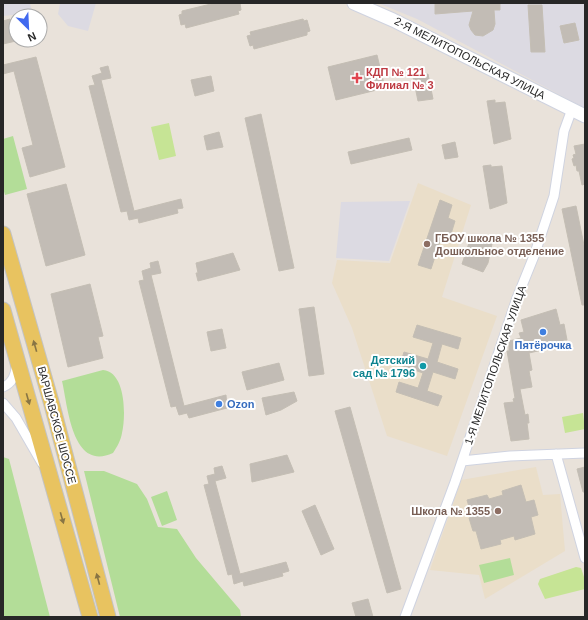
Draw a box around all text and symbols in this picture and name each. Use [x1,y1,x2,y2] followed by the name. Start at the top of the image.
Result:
[8,8,48,48] north arrow
[393,15,548,102] street label: 2-Я МЕЛИТОПОЛЬСКАЯ УЛИЦА
[26,30,38,44] text: N
[366,66,434,91] place label: КДП № 121 Филиал № 3
[351,72,363,84] marker: КДП № 121 Филиал № 3
[435,232,564,257] place label: ГБОУ школа № 1355 Дошкольное отделение
[422,239,432,249] marker: ГБОУ школа № 1355 Дошкольное отделение
[462,283,528,446] street label: 1-Я МЕЛИТОПОЛЬСКАЯ УЛИЦА
[538,327,548,337] marker: Пятёрочка
[32,339,38,351] one-way arrow
[514,339,572,351] place label: Пятёрочка
[353,354,415,379] place label: Детский сад № 1796
[418,361,428,371] marker: Детский сад № 1796
[36,365,78,485] street label: ВАРШАВСКОЕ ШОССЕ
[25,394,31,406] one-way arrow
[227,398,255,410] place label: Ozon
[214,399,224,409] marker: Ozon
[411,505,490,517] place label: Школа № 1355
[493,506,503,516] marker: Школа № 1355
[59,512,65,524] one-way arrow
[95,573,101,585] one-way arrow

